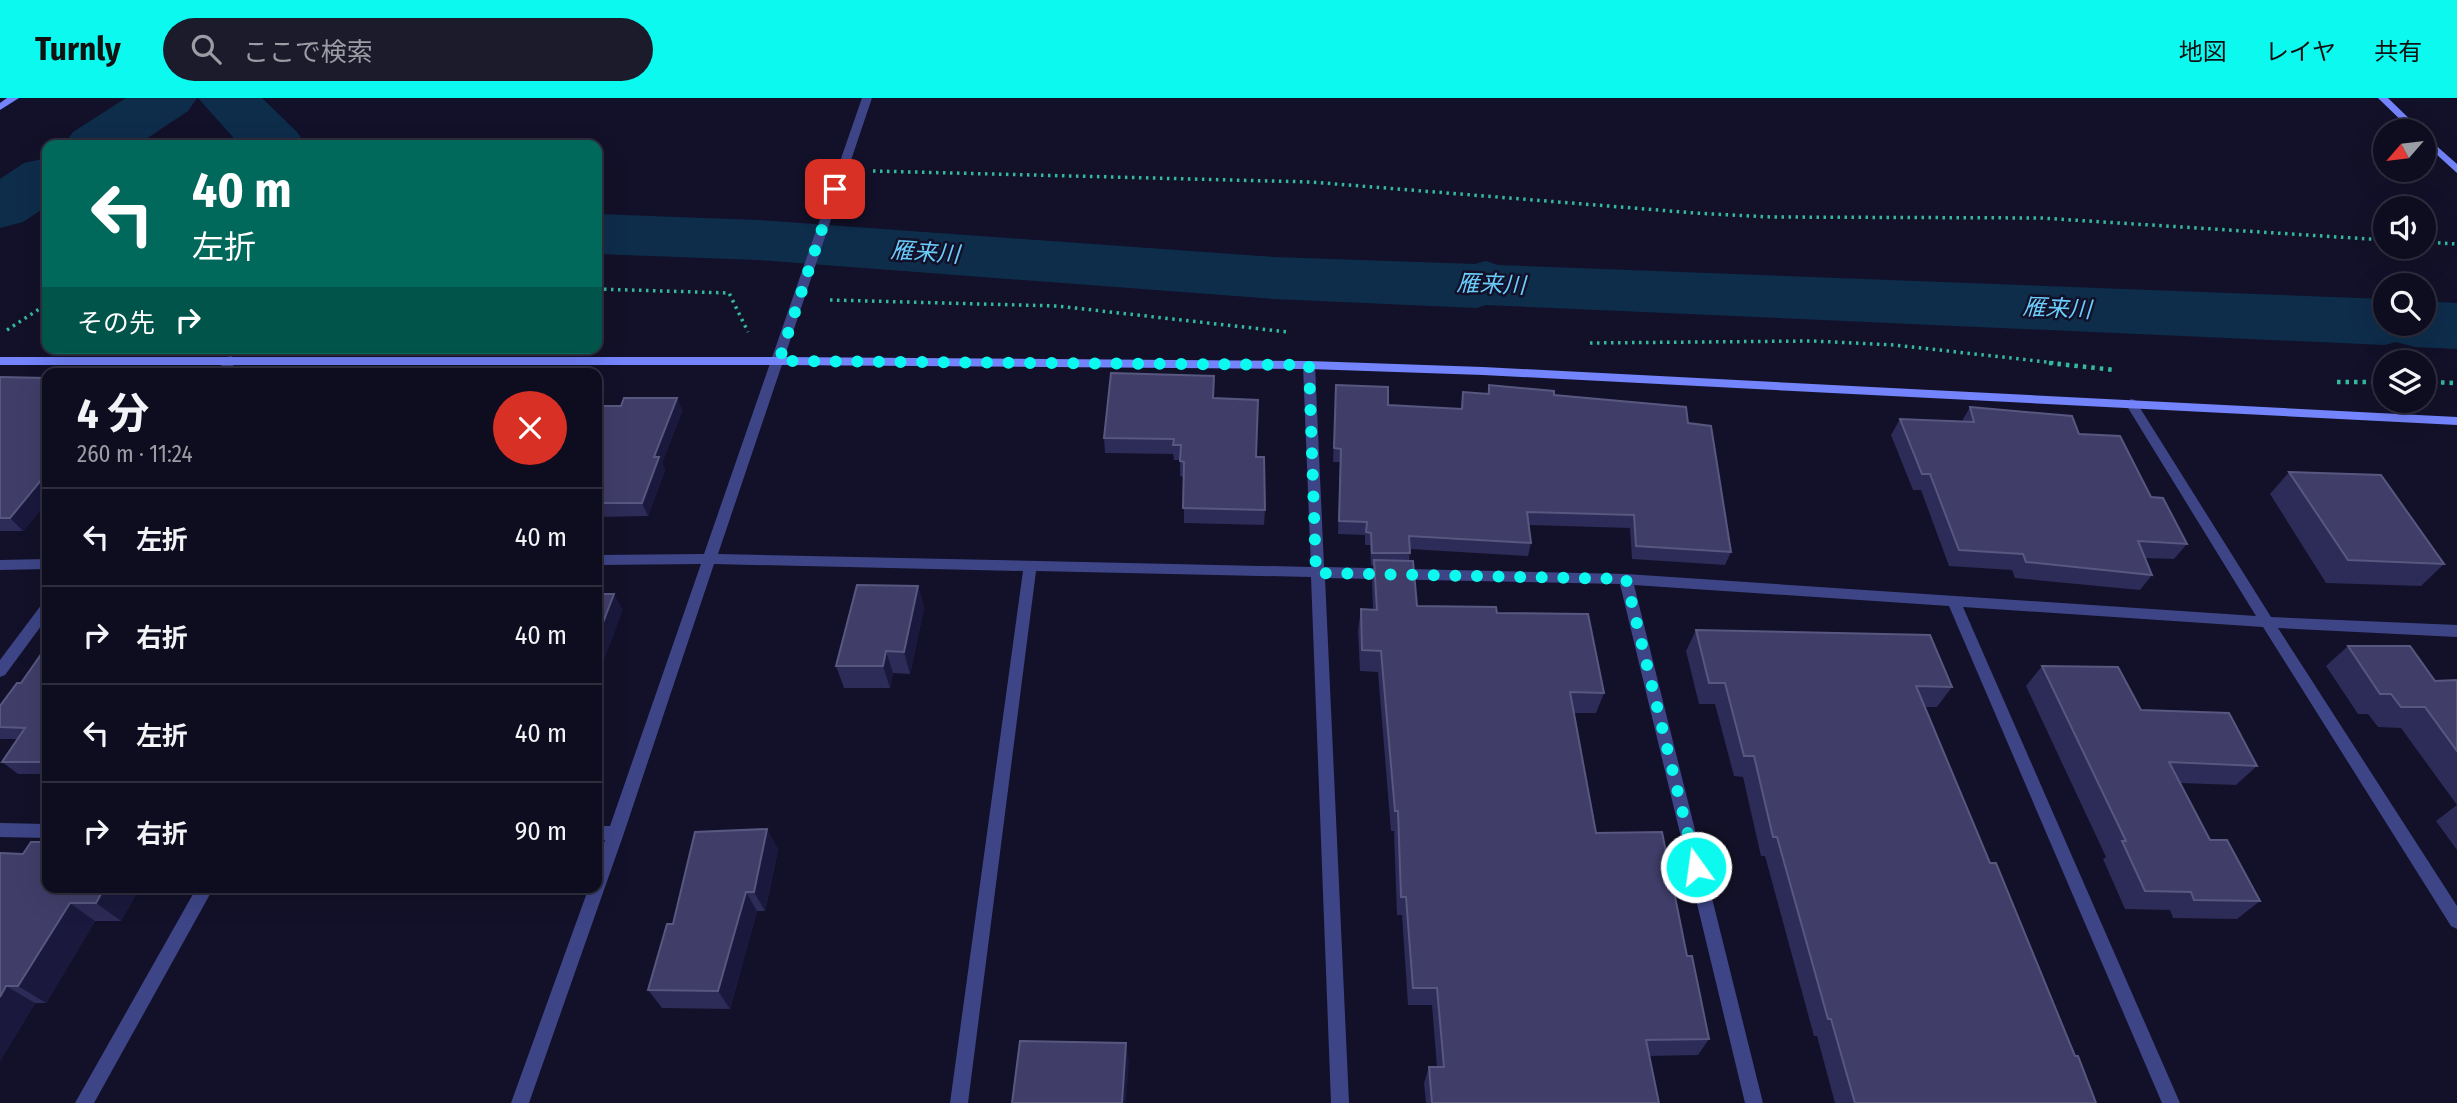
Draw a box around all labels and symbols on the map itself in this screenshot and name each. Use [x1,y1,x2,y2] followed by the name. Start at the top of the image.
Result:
[2373,119,2436,182] north arrow
[805,159,865,219] pin
[890,236,963,269] water label: 雁来川
[1456,269,1529,299] water label: 雁来川
[2022,292,2095,324] water label: 雁来川
[1659,830,1733,904] position arrow

